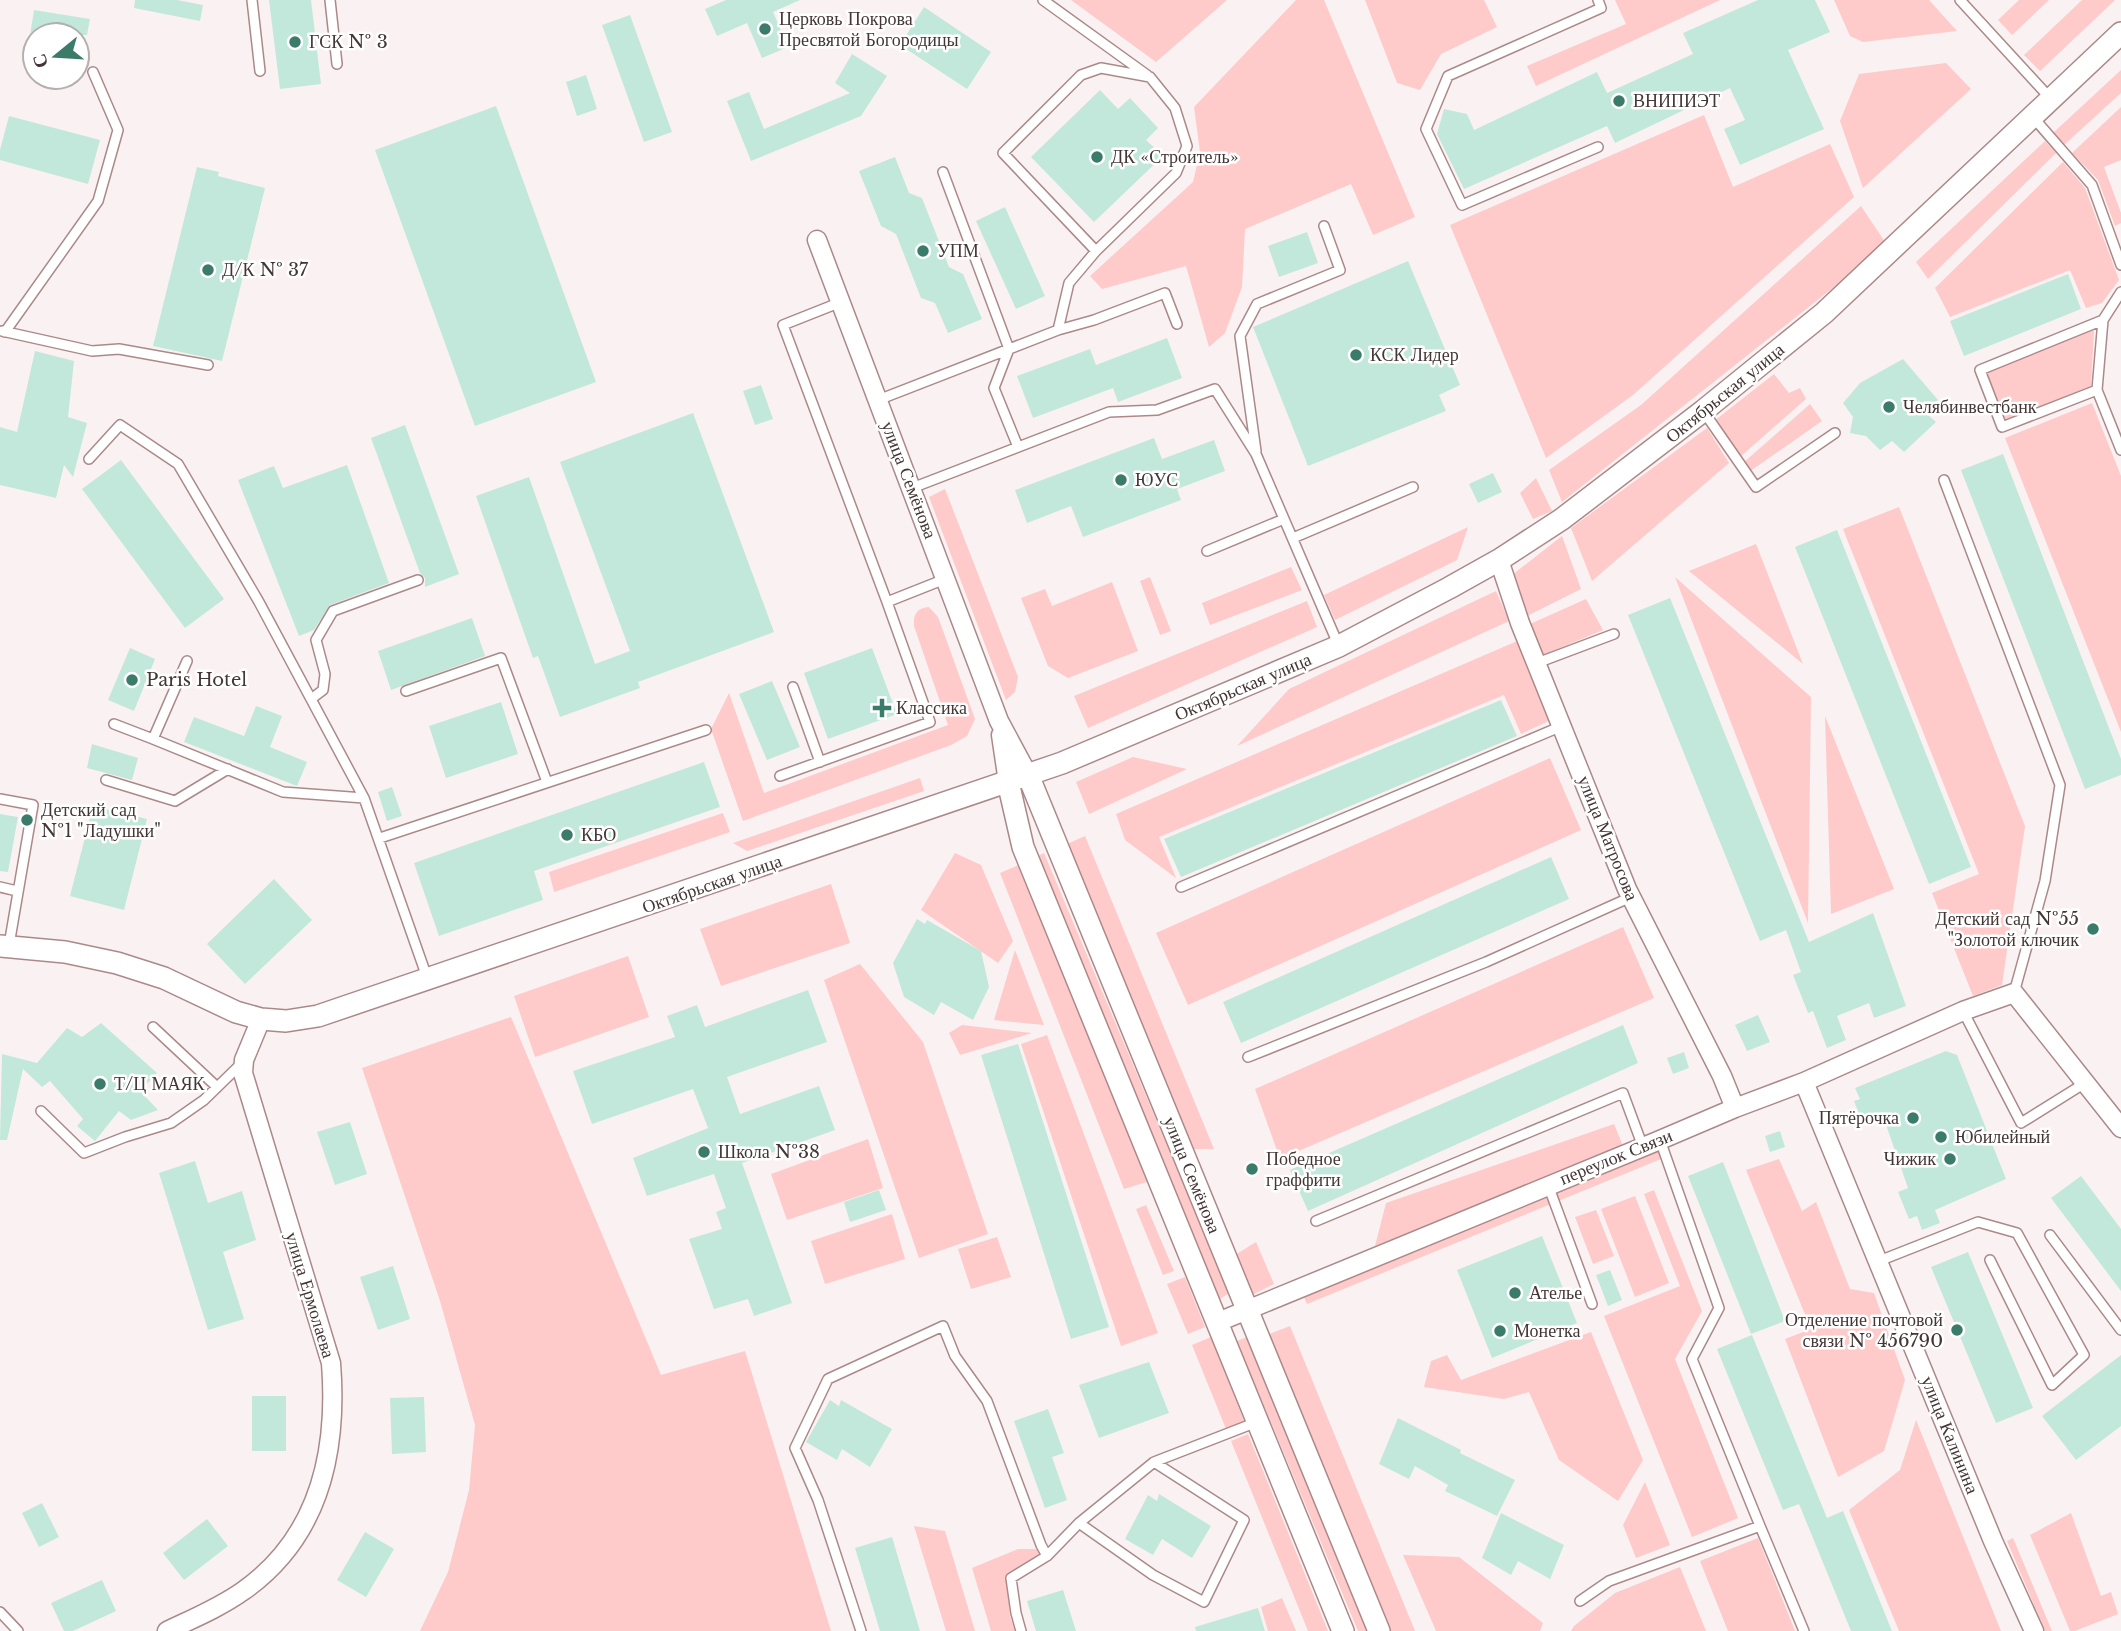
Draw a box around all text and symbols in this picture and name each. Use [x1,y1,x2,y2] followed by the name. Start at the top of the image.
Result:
[779,8,959,51] place label: Церковь Покрова Пресвятой Богородицы
[21,21,91,91] north arrow
[757,21,773,37] marker: Церковь Покрова Пресвятой Богородицы
[309,31,388,53] place label: ГСК № 3
[287,34,303,50] marker: ГСК № 3
[27,51,53,71] text: С
[1633,90,1720,112] place label: ВНИПИЭТ
[1611,93,1627,109] marker: ВНИПИЭТ
[1111,146,1239,168] place label: ДК «Строитель»
[1089,149,1105,165] marker: ДК «Строитель»
[937,240,979,262] place label: УПМ
[915,243,931,259] marker: УПМ
[222,259,309,281] place label: Д/К № 37
[200,262,216,278] marker: Д/К № 37
[1661,338,1789,448] street label: Октябрьская улица
[1370,344,1459,366] place label: КСК Лидер
[1348,347,1364,363] marker: КСК Лидер
[1903,396,2037,418] place label: Челябинвестбанк
[1881,399,1897,415] marker: Челябинвестбанк
[876,418,942,542] street label: улица Семёнова
[1135,469,1178,491] place label: ЮУС
[1113,472,1129,488] marker: ЮУС
[1171,648,1315,726] street label: Октябрьская улица
[146,669,247,691] place label: Paris Hotel
[124,672,140,688] marker: Paris Hotel
[896,697,967,719] place label: Классика
[874,700,890,716] marker: Классика
[1573,772,1643,904] street label: улица Матросова
[41,799,161,842] place label: Детский сад №1 "Ладушки"
[19,812,35,828] marker: Детский сад №1 "Ладушки"
[581,824,616,846] place label: КБО
[559,827,575,843] marker: КБО
[639,850,785,918] street label: Октябрьская улица
[1935,908,2079,951] place label: Детский сад №55 "Золотой ключик
[2085,921,2101,937] marker: Детский сад №55 "Золотой ключик
[114,1073,205,1095] place label: Т/Ц МАЯК
[92,1076,108,1092] marker: Т/Ц МАЯК
[1819,1107,1899,1129] place label: Пятёрочка
[1905,1110,1921,1126] marker: Пятёрочка
[1159,1113,1225,1237] street label: улица Семёнова
[1556,1124,1676,1190] street label: переулок Связи
[1955,1126,2051,1148] place label: Юбилейный
[1933,1129,1949,1145] marker: Юбилейный
[718,1141,820,1163] place label: Школа №38
[696,1144,712,1160] marker: Школа №38
[1266,1148,1341,1191] place label: Победное граффити
[1884,1148,1936,1170] place label: Чижик
[1942,1151,1958,1167] marker: Чижик
[1244,1161,1260,1177] marker: Победное граффити
[280,1229,340,1361] street label: улица Ермолаева
[1529,1282,1582,1304] place label: Ателье
[1507,1285,1523,1301] marker: Ателье
[1785,1309,1943,1352] place label: Отделение почтовой связи № 456790
[1514,1320,1581,1342] place label: Монетка
[1949,1322,1965,1338] marker: Отделение почтовой связи № 456790
[1492,1323,1508,1339] marker: Монетка
[1916,1373,1984,1497] street label: улица Калинина

